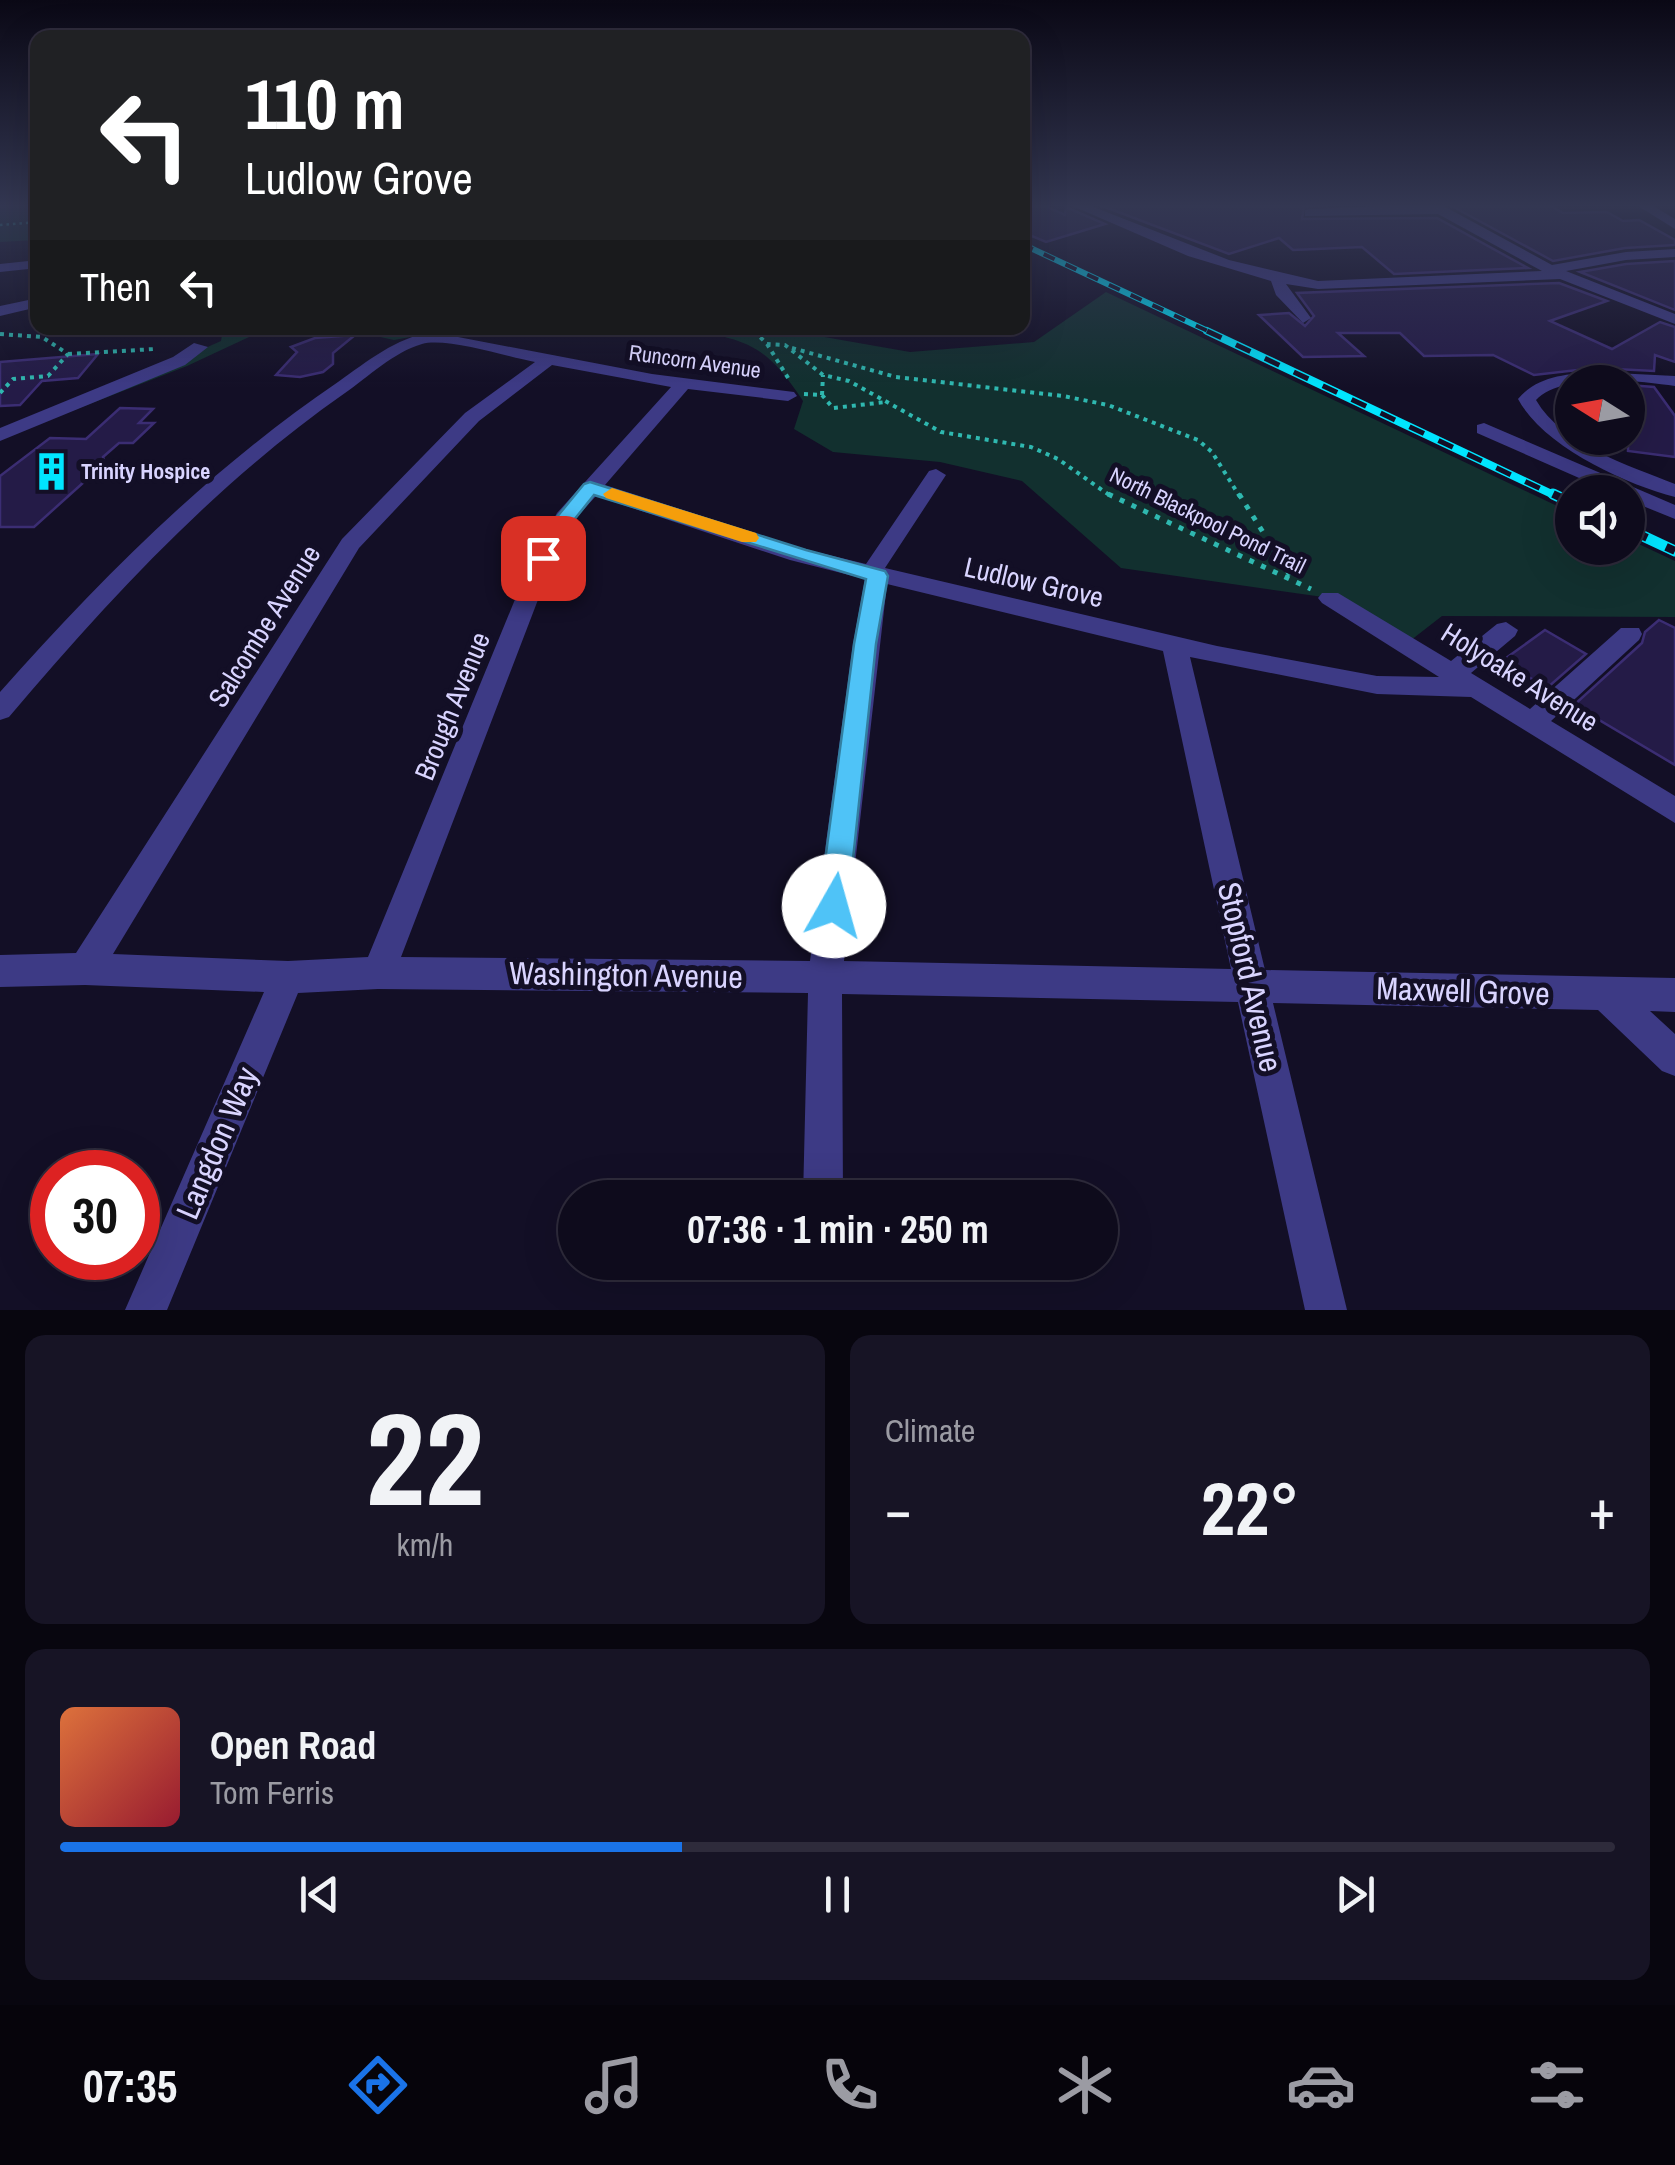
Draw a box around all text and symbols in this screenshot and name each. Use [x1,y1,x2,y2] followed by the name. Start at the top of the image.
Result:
[245,57,405,151] text: 110 m
[80,70,210,200] icon: left
[245,147,473,208] text: Ludlow Grove
[171,260,226,315] icon: left
[80,262,151,313] text: Then
[627,337,763,385] street label: Runcorn Avenue
[1555,365,1645,455] north arrow
[1555,365,1645,565] map controls
[30,450,72,492] building icon: Trinity Hospice
[81,456,210,486] place label: Trinity Hospice
[1105,459,1311,581] street label: North Blackpool Pond Trail
[1555,475,1645,565] button: sound
[501,516,586,601] pin
[516,531,571,586] icon: arrive
[199,538,329,714] street label: Salcombe Avenue
[961,548,1107,616] street label: Ludlow Grove
[1434,614,1606,740] street label: Holyoake Avenue
[405,626,499,786] street label: Brough Avenue
[782,854,886,958] position arrow
[1208,878,1293,1076] street label: Stopford Avenue
[509,951,743,998] street label: Washington Avenue
[1376,966,1550,1015] street label: Maxwell Grove
[165,1060,268,1225] street label: Langdon Way
[30,1150,160,1280] speed limit sign: 30
[687,1204,989,1255] text: 07:36 · 1 min · 250 m
[366,1370,484,1546] text: 22
[885,1409,975,1452] text: Climate
[1201,1457,1299,1558] text: 22°
[885,1472,911,1546] text: −
[1589,1472,1615,1546] text: +
[397,1523,453,1566] text: km/h
[210,1720,376,1771] text: Open Road
[210,1771,334,1814] text: Tom Ferris
[292,1867,347,1922] icon: previous
[810,1867,865,1922] icon: pause
[1328,1867,1383,1922] icon: next
[343,2050,413,2120] icon: directions
[579,2050,649,2120] icon: music
[815,2050,885,2120] icon: phone
[1050,2050,1120,2120] icon: climate
[1286,2050,1356,2120] icon: car
[1522,2050,1592,2120] icon: filters
[83,2055,177,2116] text: 07:35

